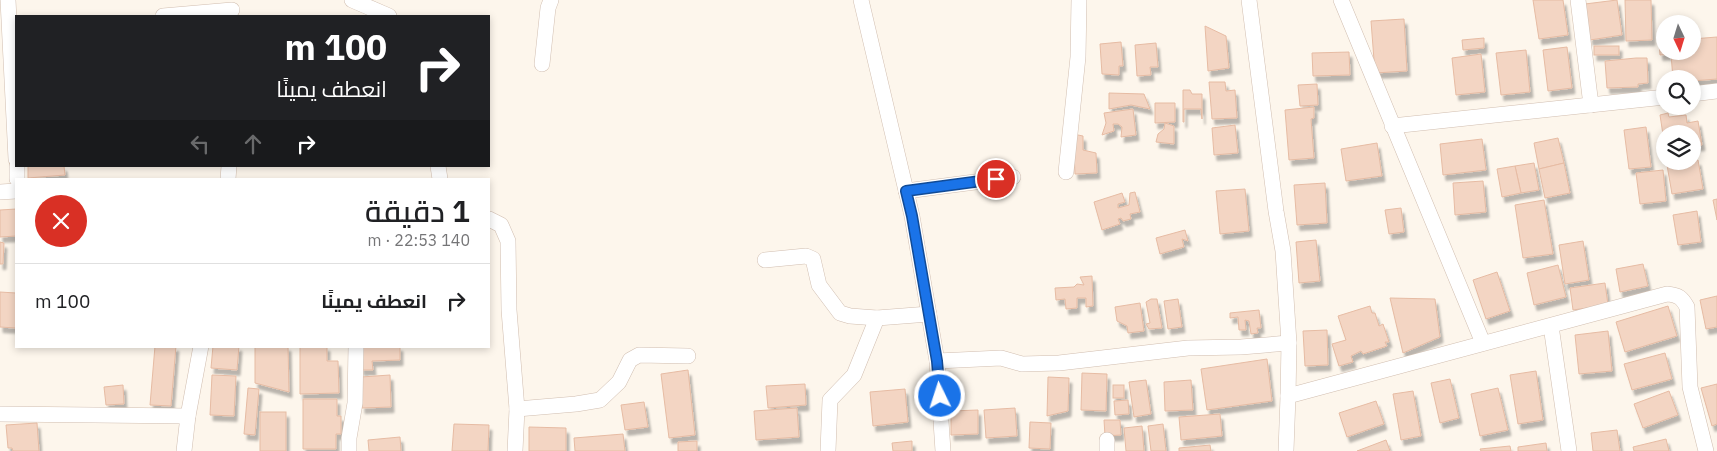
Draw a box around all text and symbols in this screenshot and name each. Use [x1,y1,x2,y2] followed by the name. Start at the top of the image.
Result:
[1656,15,1701,60] north arrow
[1656,15,1701,170] map controls
[284,24,387,70] text: 100 m
[405,35,470,100] icon: right
[1656,70,1701,115] button: search
[276,74,387,103] text: انعطف يمينًا
[1656,125,1701,170] button: layers
[186,130,214,158] icon: left
[239,130,267,158] icon: ahead
[292,130,320,158] icon: right
[975,158,1017,200] pin
[982,165,1010,193] icon: arrive
[365,191,470,230] text: 1 دقيقة
[35,195,87,247] button: close
[368,230,470,250] text: 140 m · 22:53
[442,287,470,315] icon: right
[35,289,90,313] text: 100 m
[321,289,427,313] text: انعطف يمينًا
[913,369,965,421] position arrow

